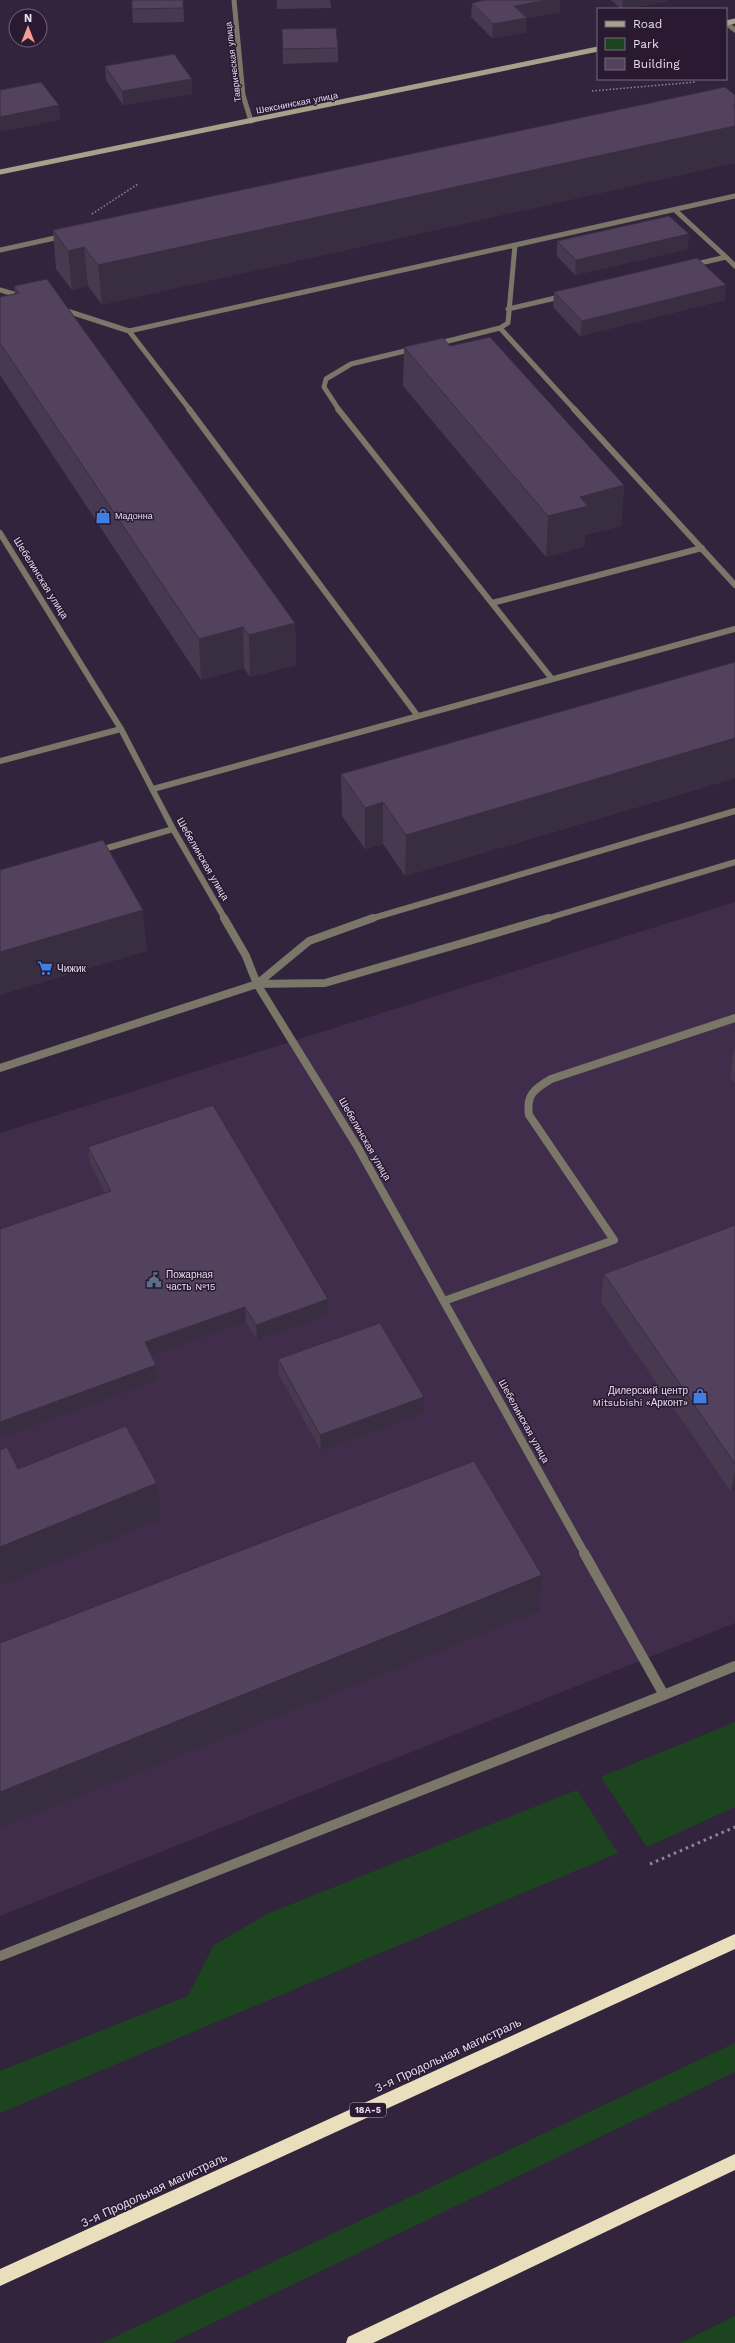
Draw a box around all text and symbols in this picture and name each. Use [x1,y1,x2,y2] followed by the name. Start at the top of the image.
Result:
[8,8,48,48] north arrow
[597,8,727,80] legend
[24,12,32,25] text: N
[633,17,662,31] text: Road
[223,21,243,103] street label: Таврическая улица
[633,37,659,51] text: Park
[633,57,680,71] text: Building
[255,90,339,116] street label: Шекснинская улица
[94,507,112,525] shop icon: Мадонна
[115,511,153,521] place label: Мадонна
[11,535,71,621] street label: Шебелинская улица
[175,816,231,903] street label: Шебелинская улица
[36,959,54,977] supermarket icon: Чижик
[57,963,87,974] place label: Чижик
[337,1096,393,1183] street label: Шебелинская улица
[166,1269,216,1292] place label: Пожарная часть №15
[145,1271,163,1289] public building icon: Пожарная часть №15
[496,1377,552,1465] street label: Шебелинская улица
[592,1385,688,1408] place label: Дилерский центр Mitsubishi «Арконт»
[691,1387,709,1405] shop icon: Дилерский центр Mitsubishi «Арконт»
[373,2015,523,2095] street label: 3-я Продольная магистраль
[350,2103,386,2117] road number: 18А-5
[79,2150,229,2230] street label: 3-я Продольная магистраль

